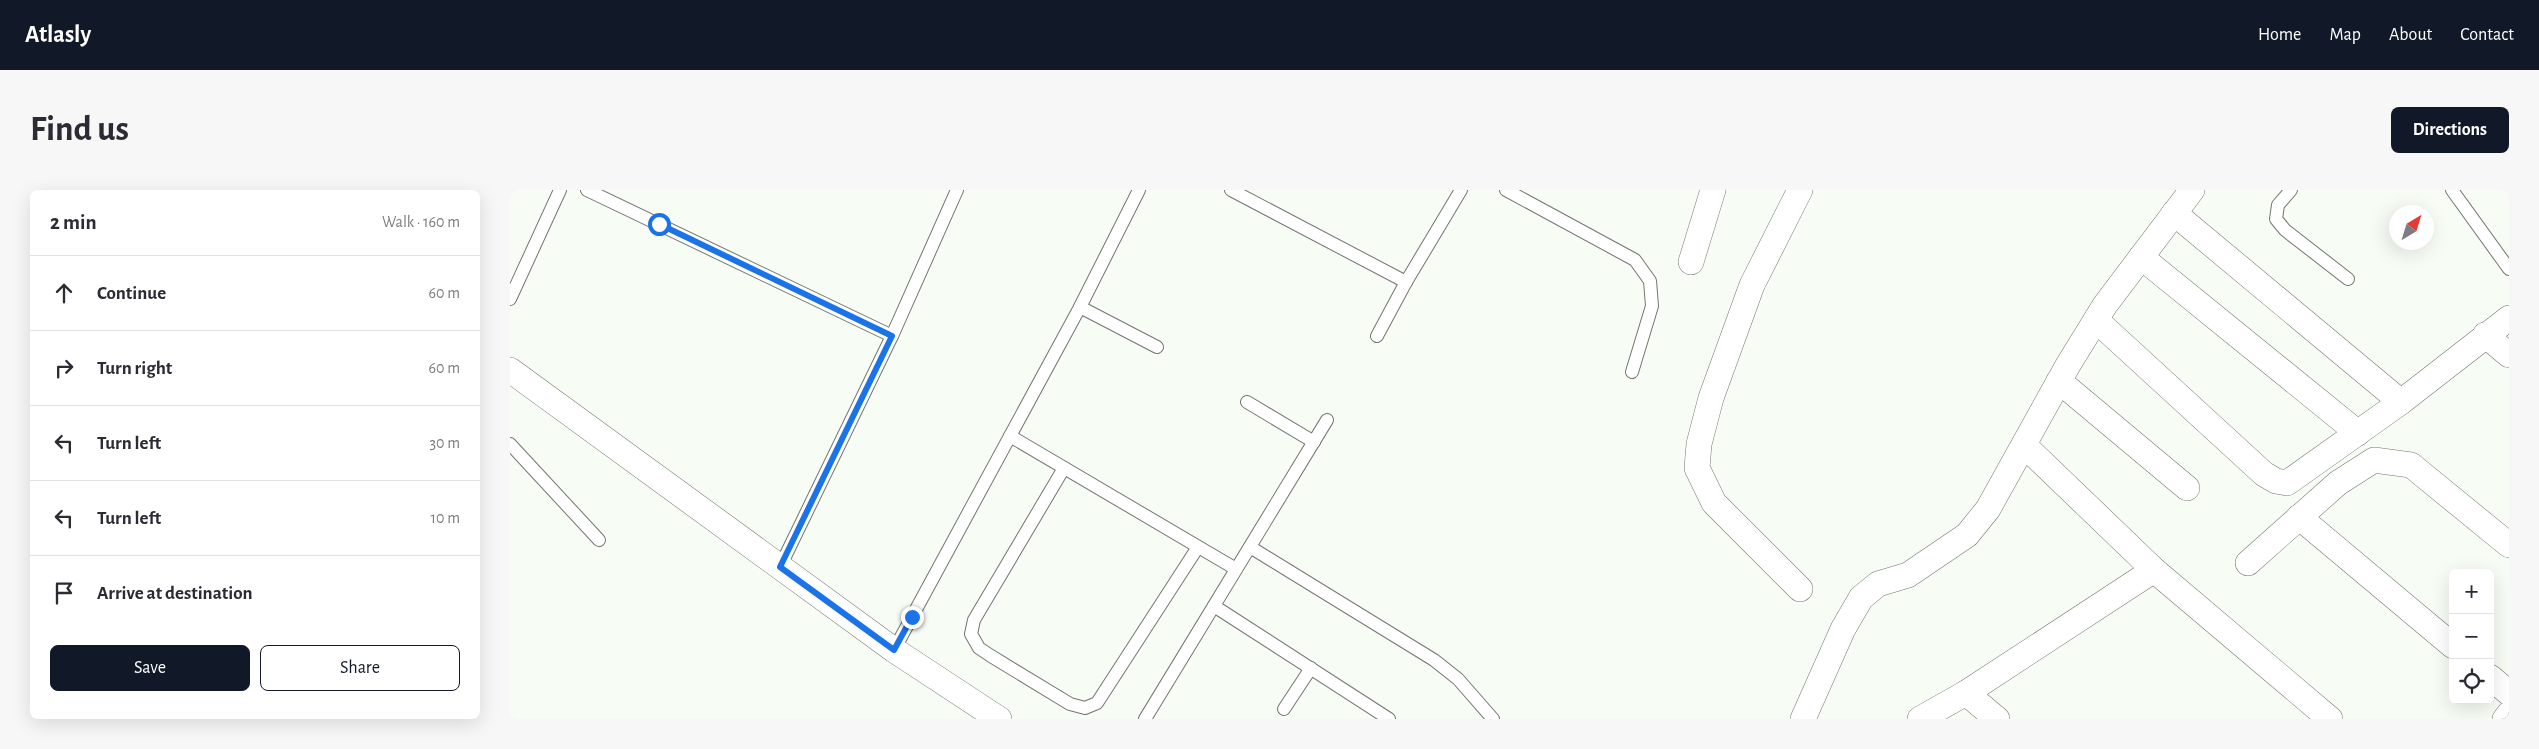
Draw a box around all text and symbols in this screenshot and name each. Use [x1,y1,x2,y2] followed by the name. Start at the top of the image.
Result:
[25,23,91,47] text: Atlasly
[2258,26,2301,44] text: Home
[2329,26,2361,44] text: Map
[2389,26,2432,44] text: About
[2460,26,2514,44] text: Contact
[2391,107,2509,153] button: Directions
[30,112,129,147] text: Find us
[2389,205,2434,250] north arrow
[50,212,97,233] text: 2 min
[648,213,671,236] route start
[382,214,460,230] text: Walk · 160 m
[50,279,78,307] icon: ahead
[97,284,166,303] text: Continue
[429,285,460,301] text: 60 m
[50,354,78,382] icon: right
[97,359,172,378] text: Turn right
[429,360,460,376] text: 60 m
[50,429,78,457] icon: left
[97,434,161,453] text: Turn left
[430,435,460,451] text: 30 m
[50,504,78,532] icon: left
[97,509,161,528] text: Turn left
[431,510,460,526] text: 10 m
[2449,569,2494,704] map controls
[2449,569,2494,614] button: +
[50,579,78,607] icon: arrive
[97,584,253,603] text: Arrive at destination
[901,606,924,629] route end
[2449,614,2494,659] button: −
[50,645,250,691] button: Save
[260,645,460,691] button: Share
[2449,659,2494,704] button: locate

